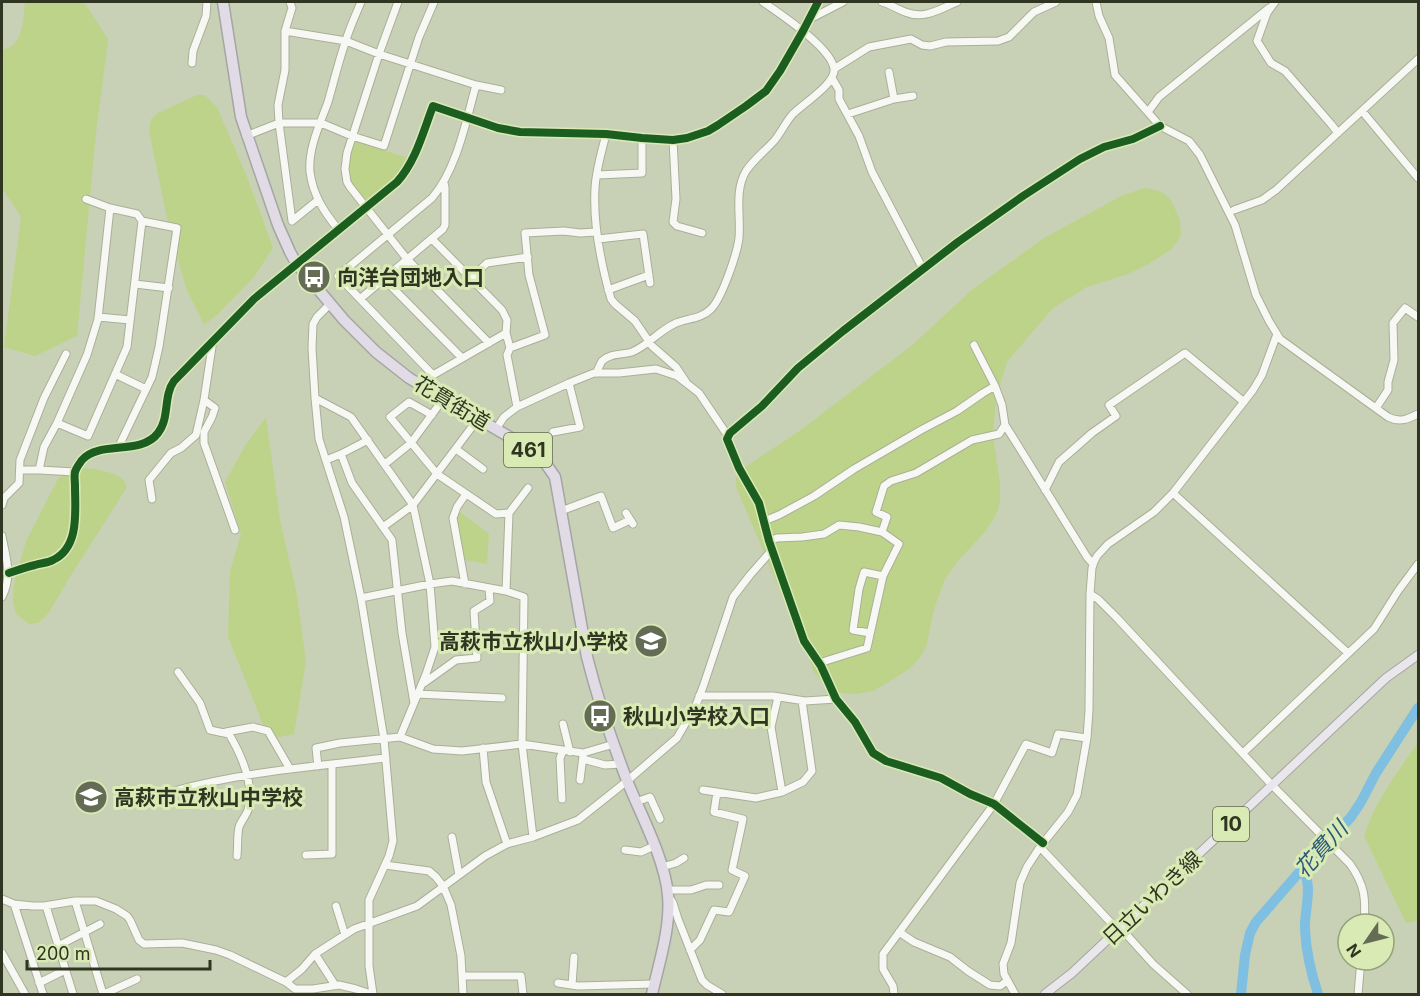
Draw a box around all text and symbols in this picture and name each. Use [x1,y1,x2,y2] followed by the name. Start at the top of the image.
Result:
[296,259,332,295] bus stop icon: 向洋台団地入口
[337,265,484,290] place label: 向洋台団地入口
[410,371,494,435] street label: 花貫街道
[504,433,552,467] road number: 461
[633,623,669,659] school or university icon: 高萩市立秋山小学校
[439,629,628,654] place label: 高萩市立秋山小学校
[582,698,618,734] bus stop icon: 秋山小学校入口
[623,704,770,729] place label: 秋山小学校入口
[73,779,109,815] school or university icon: 高萩市立秋山中学校
[114,785,303,810] place label: 高萩市立秋山中学校
[1213,807,1249,841] road number: 10
[1289,814,1354,882] water label: 花貫川
[1097,846,1207,950] street label: 日立いわき線
[1336,912,1396,972] north arrow
[27,933,210,971] scale bar
[1342,940,1365,961] text: N
[36,943,91,964] text: 200 m

